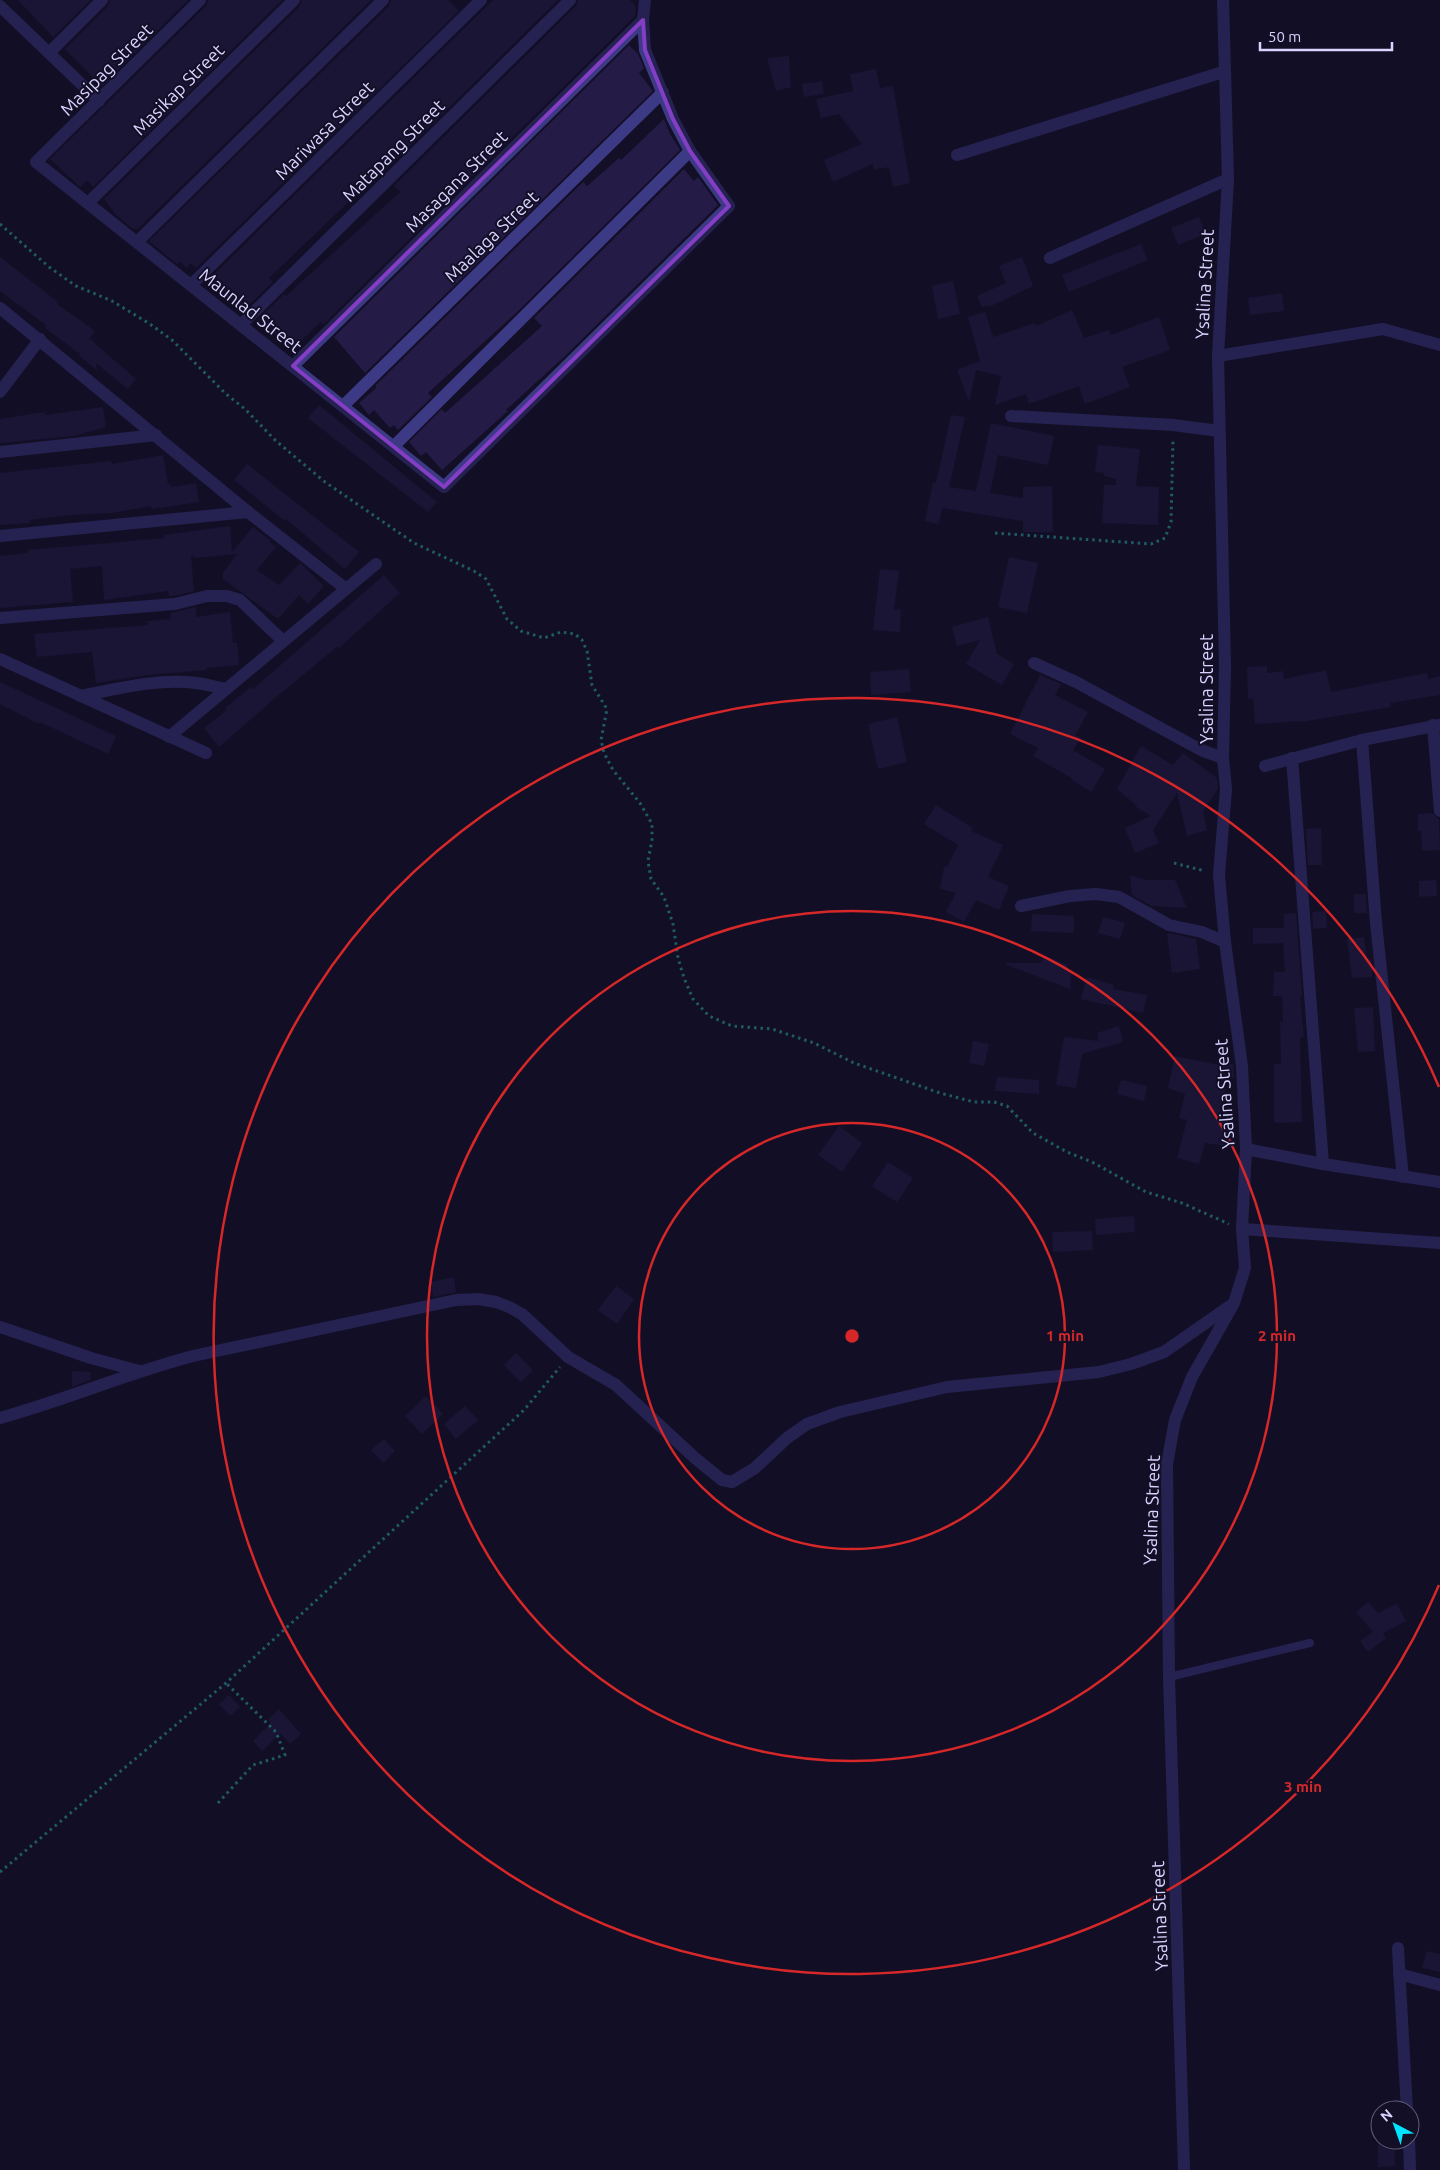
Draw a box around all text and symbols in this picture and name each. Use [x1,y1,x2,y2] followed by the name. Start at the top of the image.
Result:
[56,19,156,119] street label: Masipag Street
[1260,20,1392,52] scale bar
[1268,28,1301,45] text: 50 m
[128,39,228,139] street label: Masikap Street
[271,77,377,183] street label: Mariwasa Street
[338,95,448,205] street label: Matapang Street
[401,126,511,236] street label: Masagana Street
[440,186,542,286] street label: Maalaga Street
[1191,228,1217,340] street label: Ysalina Street
[196,264,306,356] street label: Maunlad Street
[1196,634,1216,744] street label: Ysalina Street
[1210,1038,1238,1150] street label: Ysalina Street
[843,1327,861,1345] centre of rings
[1046,1327,1084,1344] text: 1 min
[1258,1327,1296,1344] text: 2 min
[1139,1455,1163,1565] street label: Ysalina Street
[1284,1778,1322,1795] text: 3 min
[1147,1861,1171,1971] street label: Ysalina Street
[1370,2100,1420,2150] north arrow
[1377,2106,1396,2125] text: N

